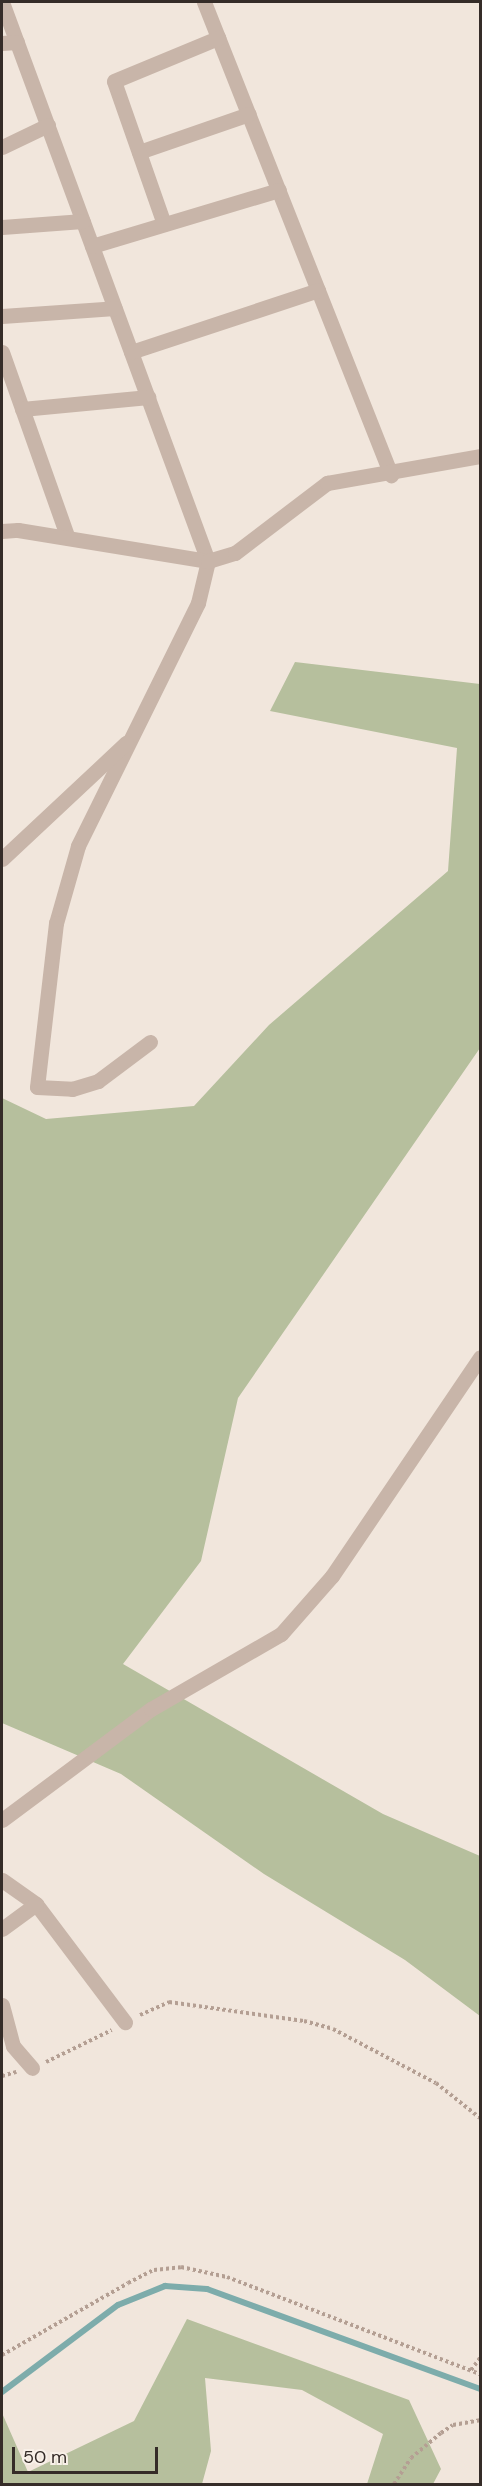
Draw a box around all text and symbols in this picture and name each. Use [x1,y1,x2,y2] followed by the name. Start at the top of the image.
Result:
[15,2435,160,2473] scale bar
[23,2445,67,2469] text: 50 m

